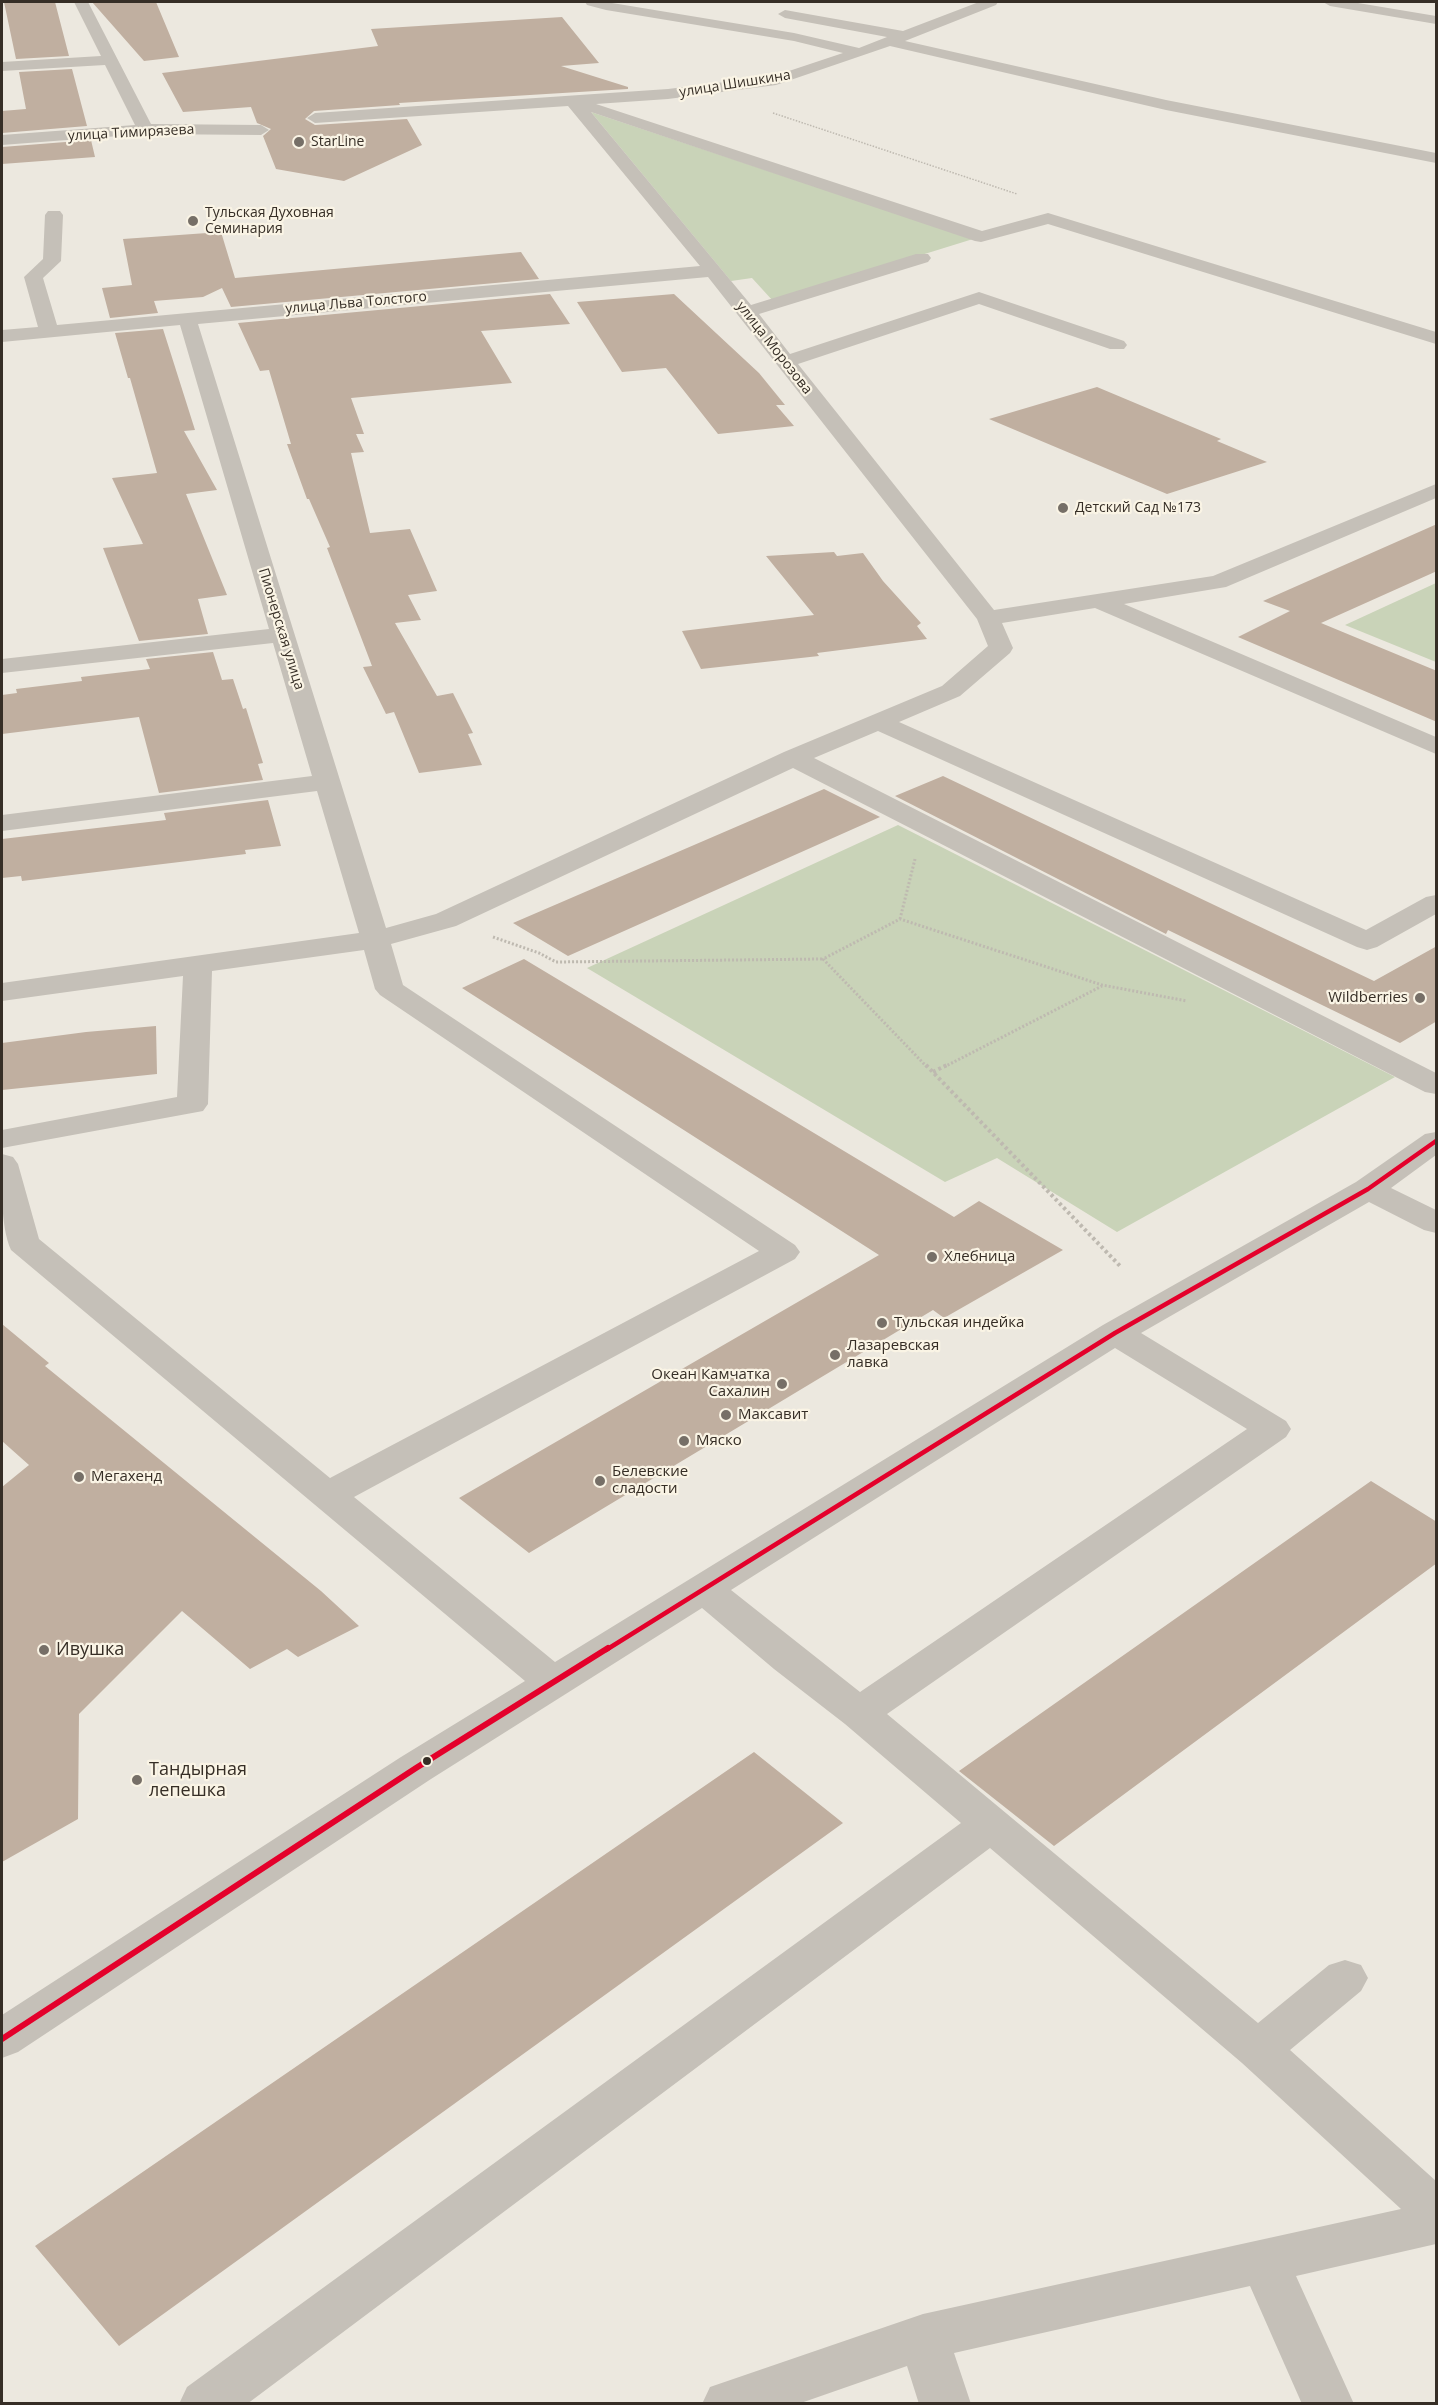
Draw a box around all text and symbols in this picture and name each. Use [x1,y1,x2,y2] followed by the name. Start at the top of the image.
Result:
[678,67,792,101] street label: улица Шишкина
[67,121,195,145] street label: улица Тимирязева
[311,134,364,150] place label: StarLine
[292,135,306,149] marker: StarLine
[205,205,334,238] place label: Тульская Духовная Семинария
[186,214,200,228] marker: Тульская Духовная Семинария
[285,288,427,318] street label: улица Льва Толстого
[733,298,815,398] street label: улица Морозова
[1075,500,1201,516] place label: Детский Сад №173
[1056,501,1070,515] marker: Детский Сад №173
[254,566,308,692] street label: Пионерская улица
[1328,989,1408,1007] place label: Wildberries
[1413,991,1427,1005] marker: Wildberries
[944,1248,1015,1266] place label: Хлебница
[925,1250,939,1264] marker: Хлебница
[894,1314,1024,1332] place label: Тульская индейка
[875,1316,889,1330] marker: Тульская индейка
[847,1337,939,1372] place label: Лазаревская лавка
[828,1348,842,1362] marker: Лазаревская лавка
[651,1366,770,1401] place label: Океан Камчатка Сахалин
[775,1377,789,1391] marker: Океан Камчатка Сахалин
[738,1406,808,1424] place label: Максавит
[719,1408,733,1422] marker: Максавит
[696,1432,742,1450] place label: Мяско
[677,1434,691,1448] marker: Мяско
[612,1463,688,1498] place label: Белевские сладости
[91,1468,162,1486] place label: Мегахенд
[72,1470,86,1484] marker: Мегахенд
[593,1474,607,1488] marker: Белевские сладости
[56,1639,124,1661] place label: Ивушка
[37,1643,51,1657] marker: Ивушка
[421,1755,433,1767] unlabelled marker
[149,1759,247,1802] place label: Тандырная лепешка
[130,1773,144,1787] marker: Тандырная лепешка

